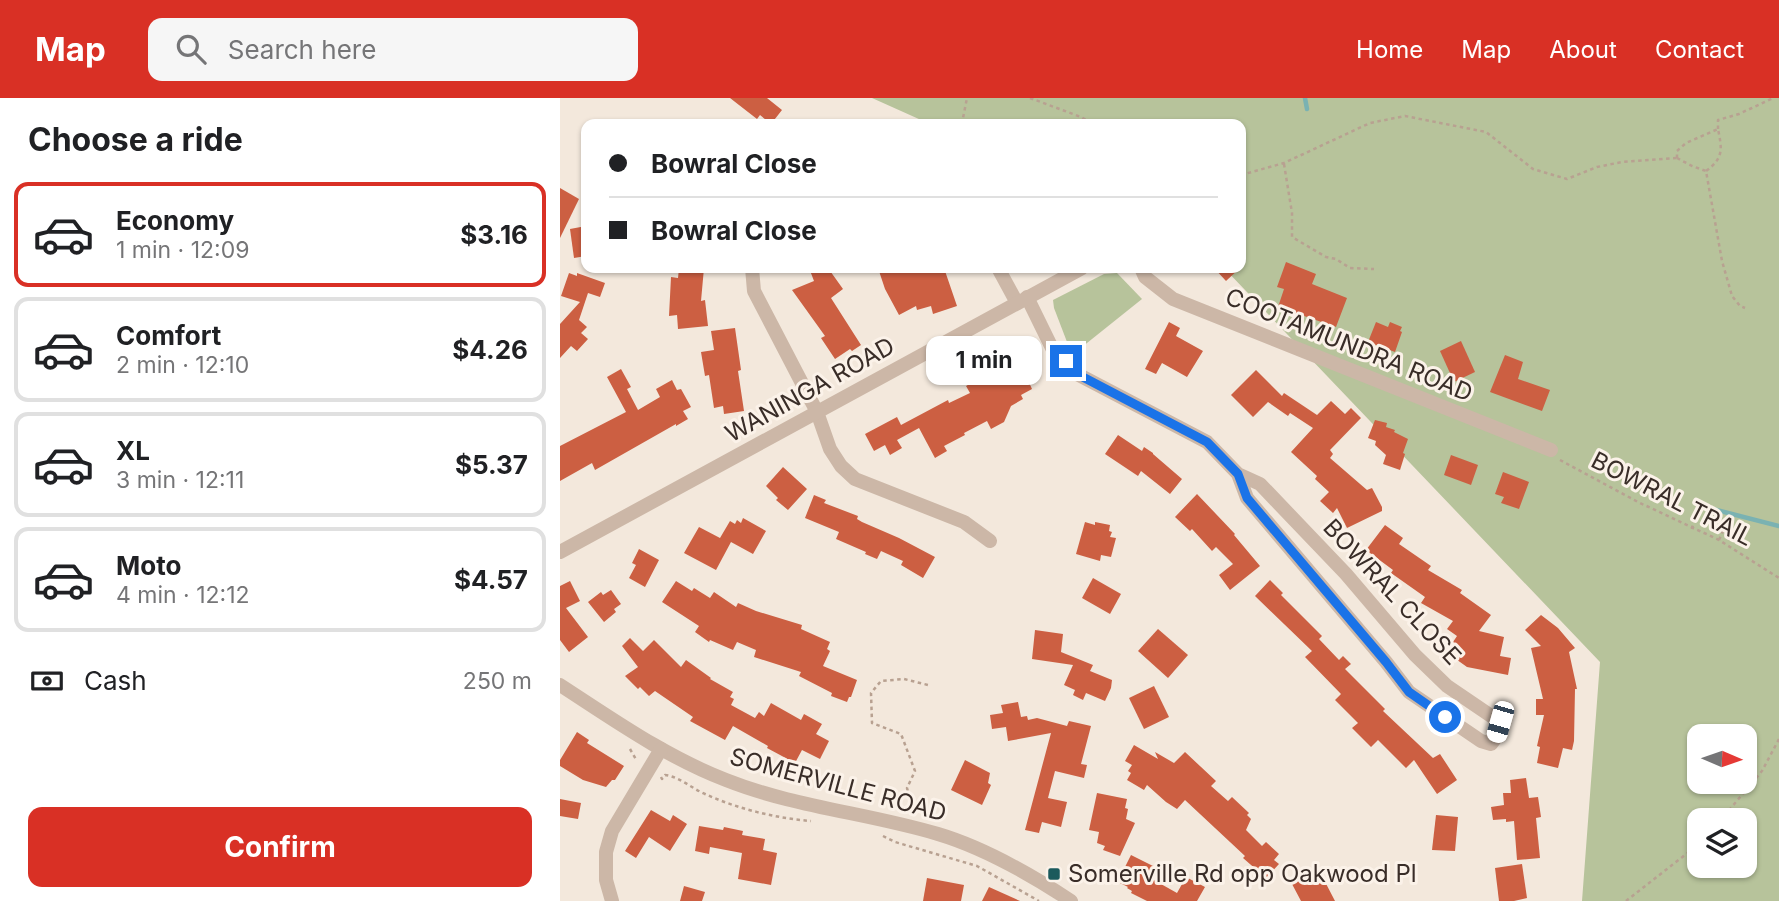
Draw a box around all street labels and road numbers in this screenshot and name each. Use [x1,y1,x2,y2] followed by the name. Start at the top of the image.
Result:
[1221,282,1477,407] street label: COOTAMUNDRA ROAD
[720,331,899,448] street label: WANINGA ROAD
[1587,445,1758,552] street label: BOWRAL TRAIL
[1317,513,1467,671] street label: BOWRAL CLOSE
[727,742,950,827] street label: SOMERVILLE ROAD

